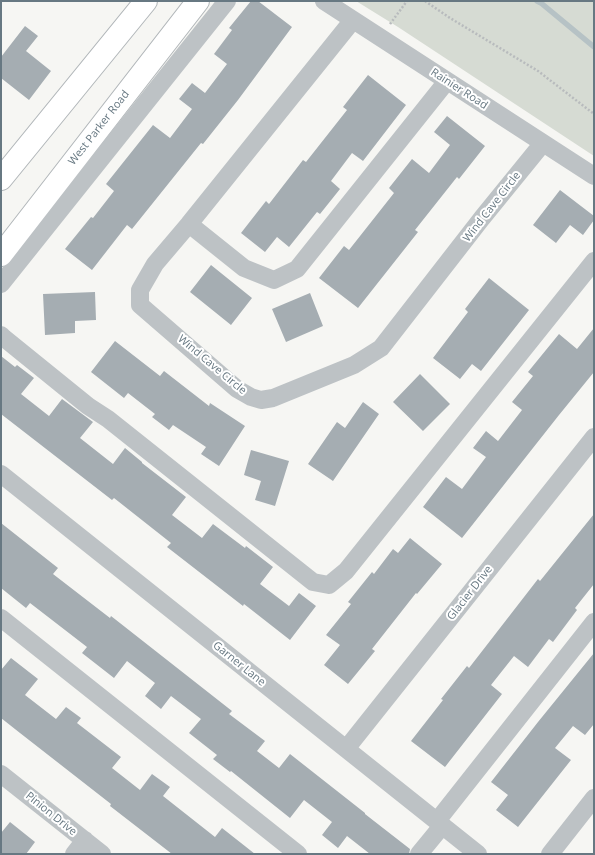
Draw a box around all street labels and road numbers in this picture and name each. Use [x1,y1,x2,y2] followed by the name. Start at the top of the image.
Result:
[428,66,490,112] street label: Rainier Road
[66,88,132,168] street label: West Parker Road
[461,169,523,245] street label: Wind Cave Circle
[175,333,249,397] street label: Wind Cave Circle
[445,563,495,623] street label: Glacier Drive
[210,639,268,689] street label: Garner Lane
[23,789,79,839] street label: Pinion Drive

